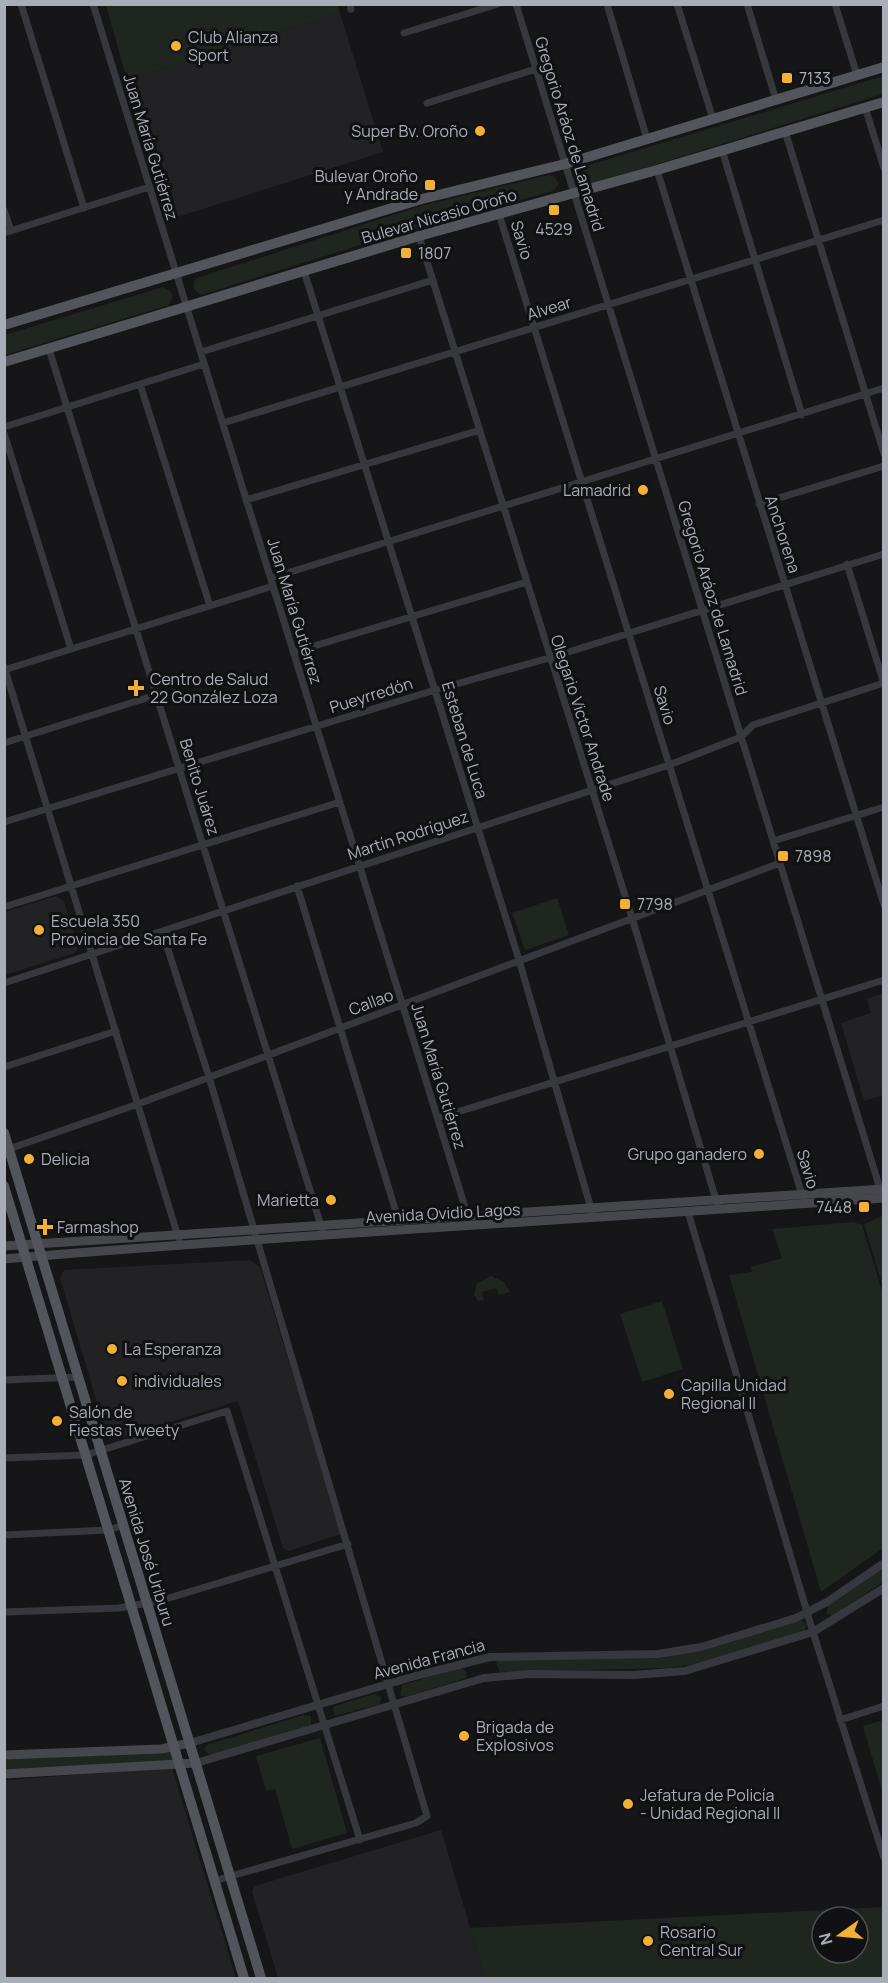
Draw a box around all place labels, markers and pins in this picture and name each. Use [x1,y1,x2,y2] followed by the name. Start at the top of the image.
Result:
[188,26,278,66] place label: Club Alianza Sport
[169,39,183,53] marker: Club Alianza Sport
[799,67,831,89] place label: 7133
[780,71,794,85] marker: 7133
[351,120,468,142] place label: Super Bv. Oroño
[473,124,487,138] marker: Super Bv. Oroño
[315,165,418,205] place label: Bulevar Oroño y Andrade
[423,178,437,192] marker: Bulevar Oroño y Andrade
[547,203,561,217] marker: 4529
[535,218,573,240] place label: 4529
[418,242,451,264] place label: 1807
[399,246,413,260] marker: 1807
[563,479,631,501] place label: Lamadrid
[636,483,650,497] marker: Lamadrid
[150,668,278,708] place label: Centro de Salud 22 González Loza
[127,679,145,697] marker: Centro de Salud 22 González Loza
[795,845,832,867] place label: 7898
[776,849,790,863] marker: 7898
[637,893,673,915] place label: 7798
[618,897,632,911] marker: 7798
[51,910,207,950] place label: Escuela 350 Provincia de Santa Fe
[32,923,46,937] marker: Escuela 350 Provincia de Santa Fe
[628,1143,747,1165] place label: Grupo ganadero
[752,1147,766,1161] marker: Grupo ganadero
[41,1148,90,1170] place label: Delicia
[22,1152,36,1166] marker: Delicia
[257,1189,319,1211] place label: Marietta
[324,1193,338,1207] marker: Marietta
[816,1196,852,1218] place label: 7448
[857,1200,871,1214] marker: 7448
[57,1216,139,1238] place label: Farmashop
[38,1220,52,1234] marker: Farmashop
[124,1338,221,1360] place label: La Esperanza
[105,1342,119,1356] marker: La Esperanza
[134,1370,222,1392] place label: individuales
[115,1374,129,1388] marker: individuales
[681,1374,786,1414] place label: Capilla Unidad Regional II
[662,1387,676,1401] marker: Capilla Unidad Regional II
[69,1401,180,1441] place label: Salón de Fiestas Tweety
[50,1414,64,1428] marker: Salón de Fiestas Tweety
[476,1716,554,1756] place label: Brigada de Explosivos
[457,1729,471,1743] marker: Brigada de Explosivos
[640,1784,780,1824] place label: Jefatura de Policía - Unidad Regional II
[621,1797,635,1811] marker: Jefatura de Policía - Unidad Regional II
[660,1921,743,1961] place label: Rosario Central Sur
[641,1934,655,1948] marker: Rosario Central Sur

